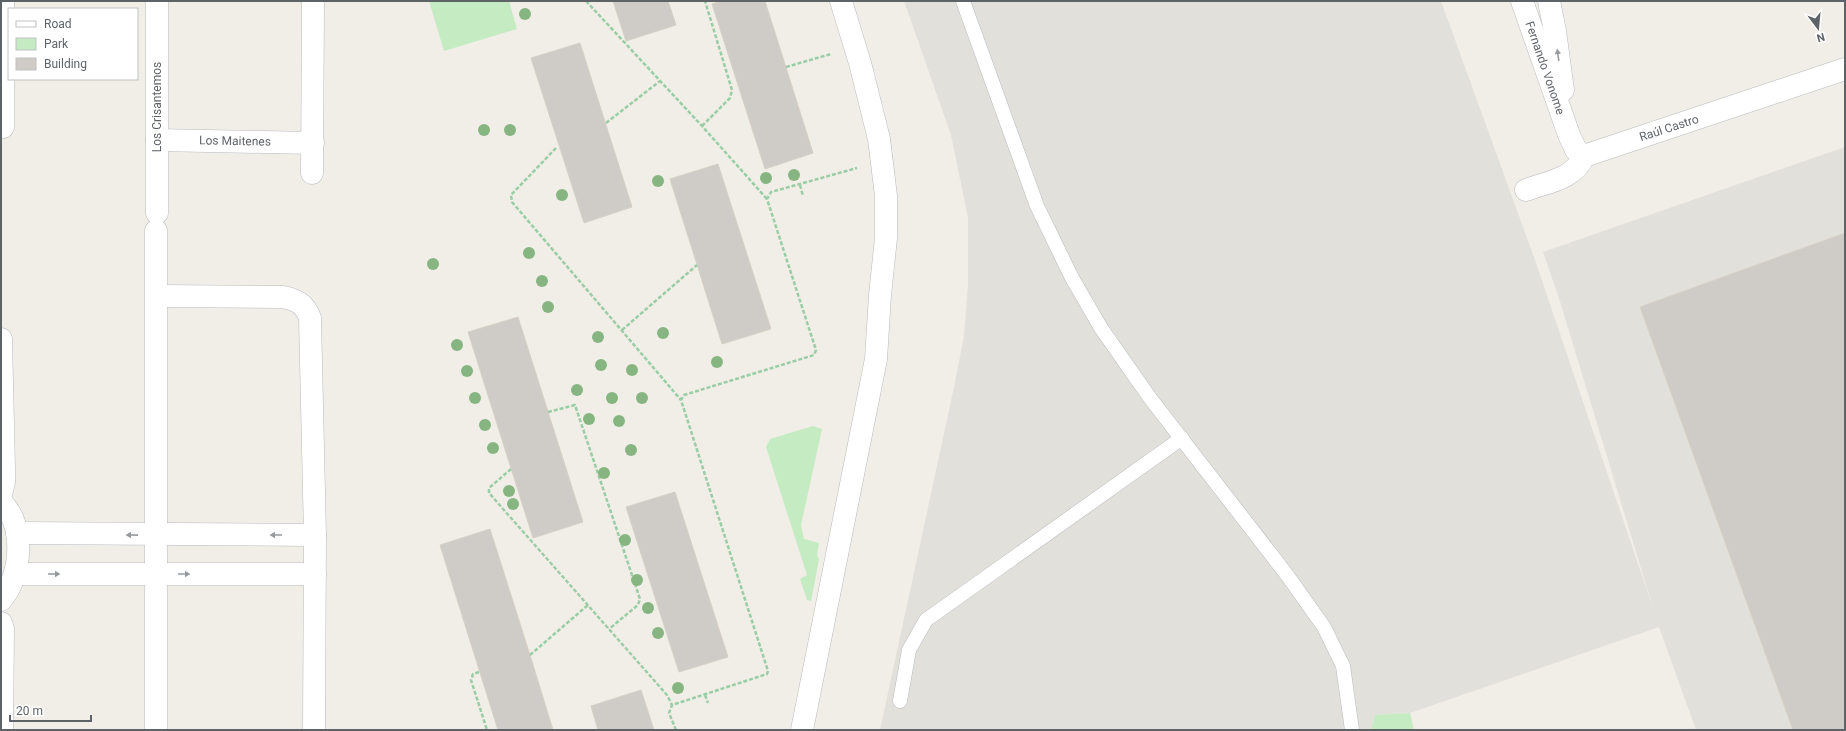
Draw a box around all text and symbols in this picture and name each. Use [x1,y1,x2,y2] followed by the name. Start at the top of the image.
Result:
[8,8,138,80] legend
[1798,8,1838,48] north arrow
[44,17,72,31] text: Road
[1522,19,1568,117] street label: Fernando Vonome
[1815,30,1826,45] text: N
[44,37,69,51] text: Park
[1555,49,1561,61] one-way arrow
[44,57,87,71] text: Building
[150,62,164,152] street label: Los Crisantemos
[1638,112,1701,144] street label: Raúl Castro
[199,133,271,149] street label: Los Maitenes
[125,532,138,538] one-way arrow
[269,532,282,538] one-way arrow
[48,571,61,577] one-way arrow
[178,571,191,577] one-way arrow
[10,697,91,723] scale bar
[16,704,43,718] text: 20 m

